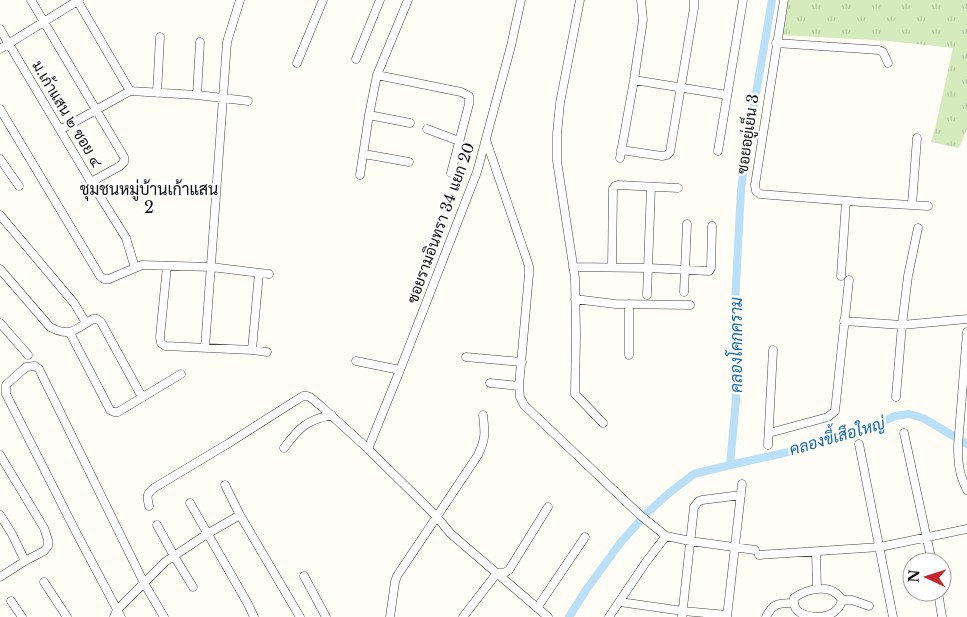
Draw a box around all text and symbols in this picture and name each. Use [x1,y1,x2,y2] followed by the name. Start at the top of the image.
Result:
[28,57,107,171] street label: ม.เก้าแสน ๒ ซอย ๔
[732,93,763,175] street label: ซอยอยู่เย็น 3
[403,140,479,306] street label: ซอยรามอินทรา 34 แยก 20
[80,179,218,217] district label: ชุมชนหมู่บ้านเก้าแสน 2
[725,297,746,393] water label: คลองโคกคราม
[786,409,888,459] water label: คลองขี้เสือใหญ่
[902,552,952,602] north arrow
[905,569,923,583] text: N

